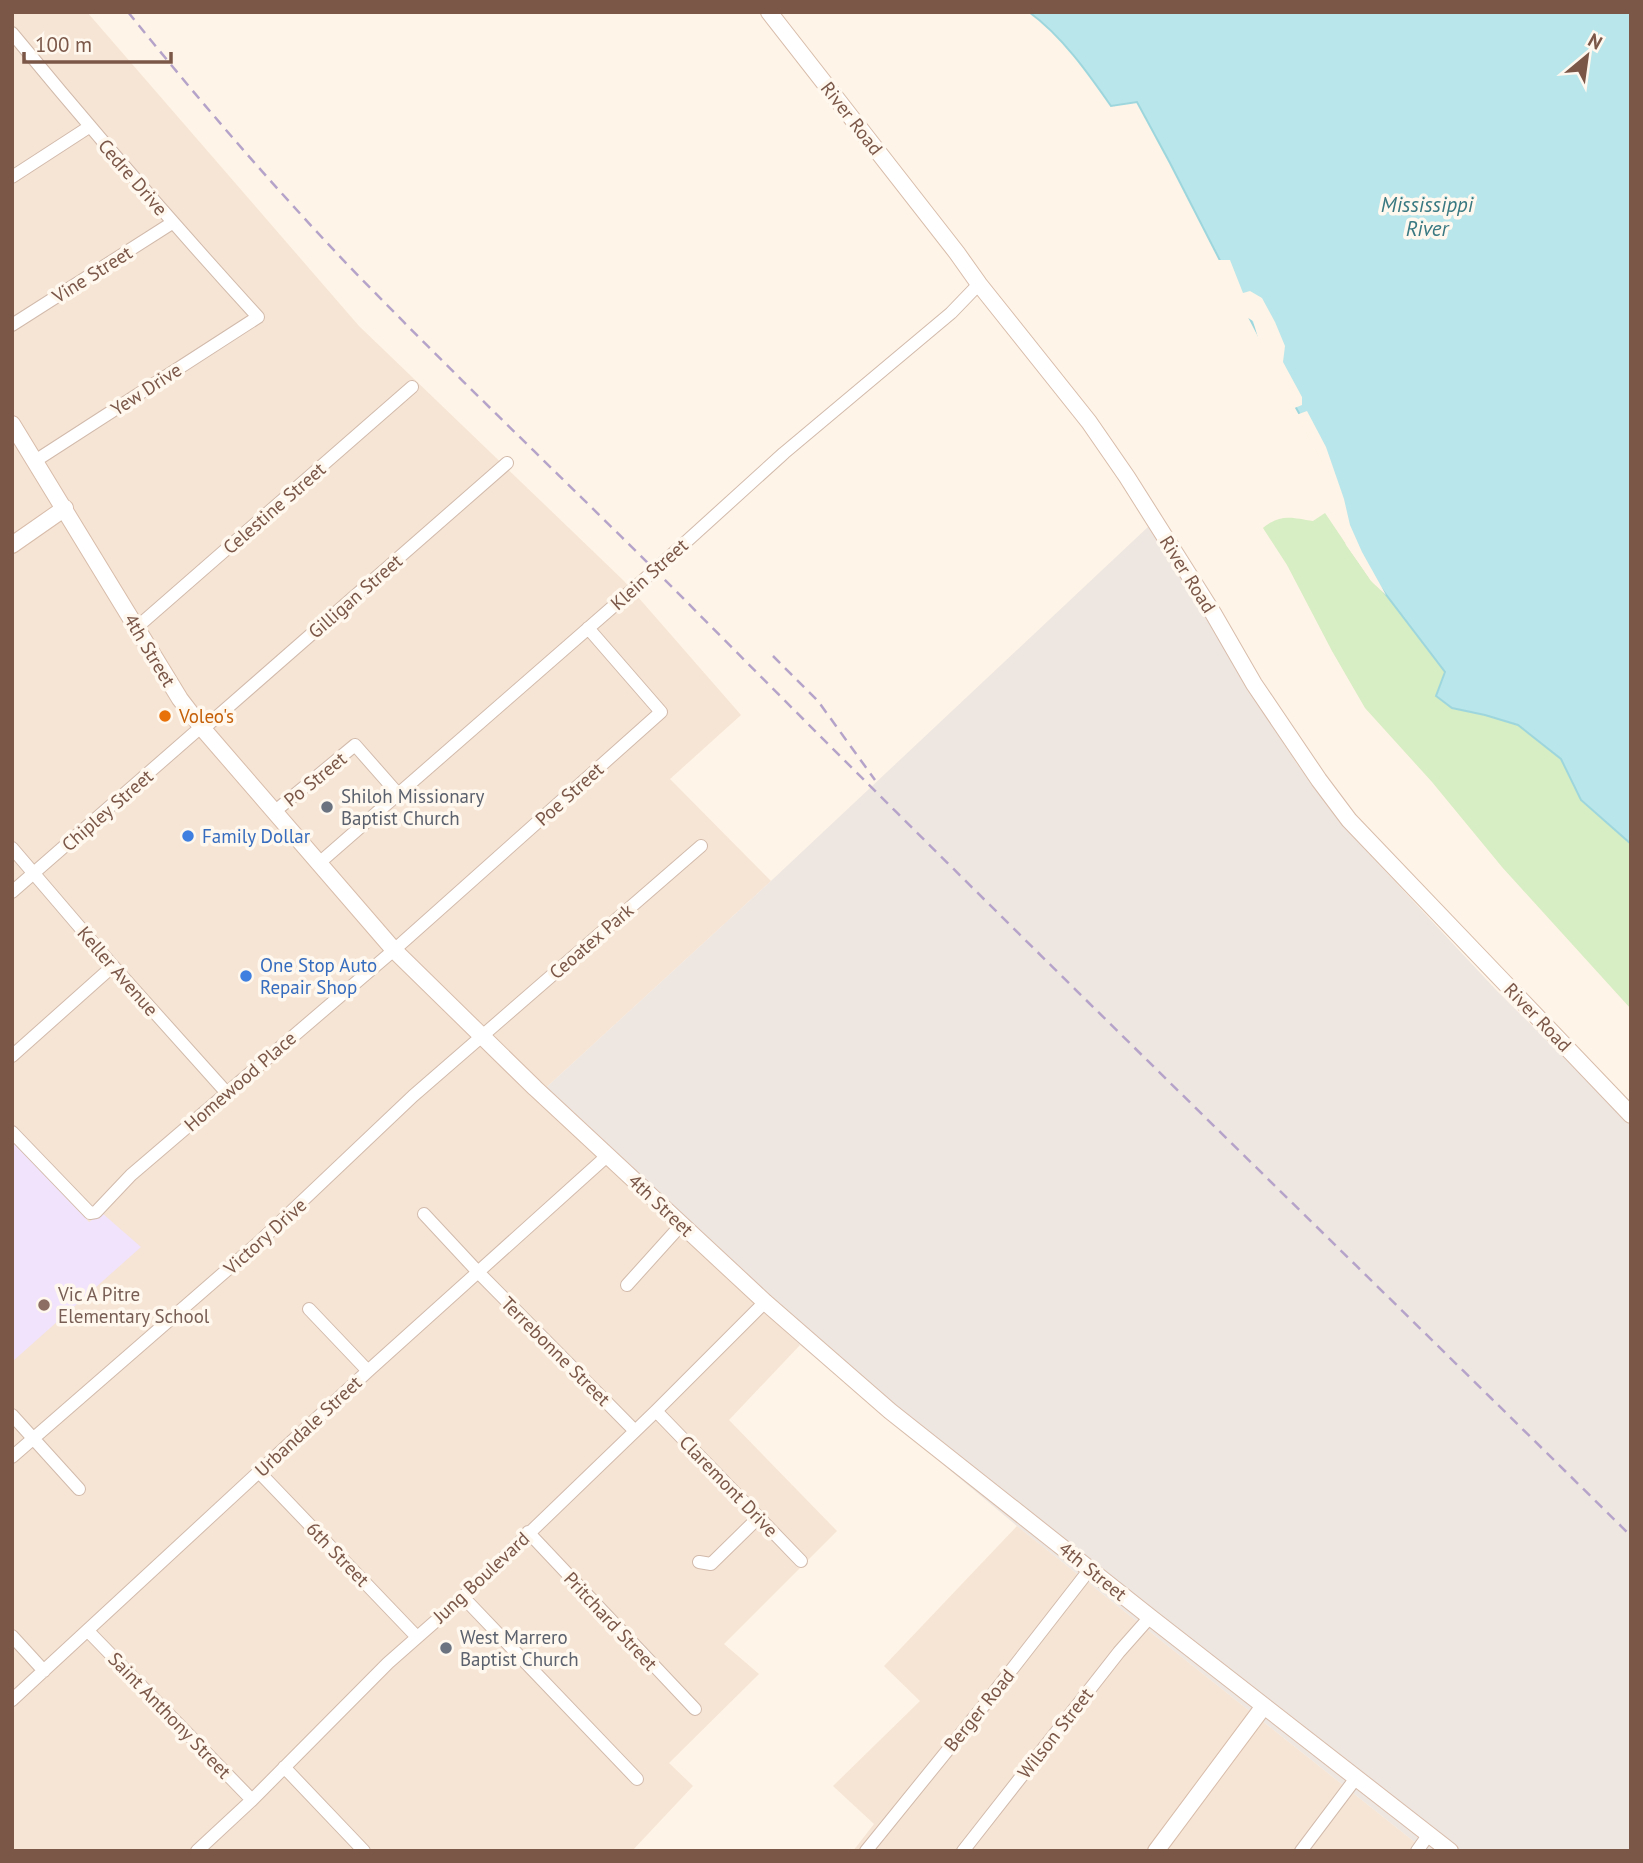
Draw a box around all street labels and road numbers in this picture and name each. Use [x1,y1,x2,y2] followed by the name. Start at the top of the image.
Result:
[816,76,888,160] street label: River Road
[93,134,173,220] street label: Cedre Drive
[47,240,137,308] street label: Vine Street
[106,357,186,421] street label: Yew Drive
[218,457,331,559] street label: Celestine Street
[1155,531,1221,617] street label: River Road
[605,533,693,615] street label: Klein Street
[303,548,407,643] street label: Gilligan Street
[119,609,181,691] street label: 4th Street
[279,746,352,812] street label: Po Street
[530,757,608,831] street label: Poe Street
[56,763,158,856] street label: Chipley Street
[544,898,638,984] street label: Ceoatex Park
[72,921,164,1021] street label: Keller Avenue
[1499,977,1577,1057] street label: River Road
[179,1026,301,1136] street label: Homewood Place
[623,1169,699,1242] street label: 4th Street
[218,1193,311,1280] street label: Victory Drive
[496,1291,616,1411] street label: Terrebonne Street
[250,1370,367,1482] street label: Urbandale Street
[675,1430,783,1542] street label: Claremont Drive
[301,1517,375,1592] street label: 6th Street
[427,1526,534,1628] street label: Jung Boulevard
[1054,1536,1132,1606] street label: 4th Street
[559,1567,663,1676] street label: Pritchard Street
[104,1647,237,1784] street label: Saint Anthony Street
[939,1664,1019,1756] street label: Berger Road
[1012,1682,1098,1783] street label: Wilson Street

